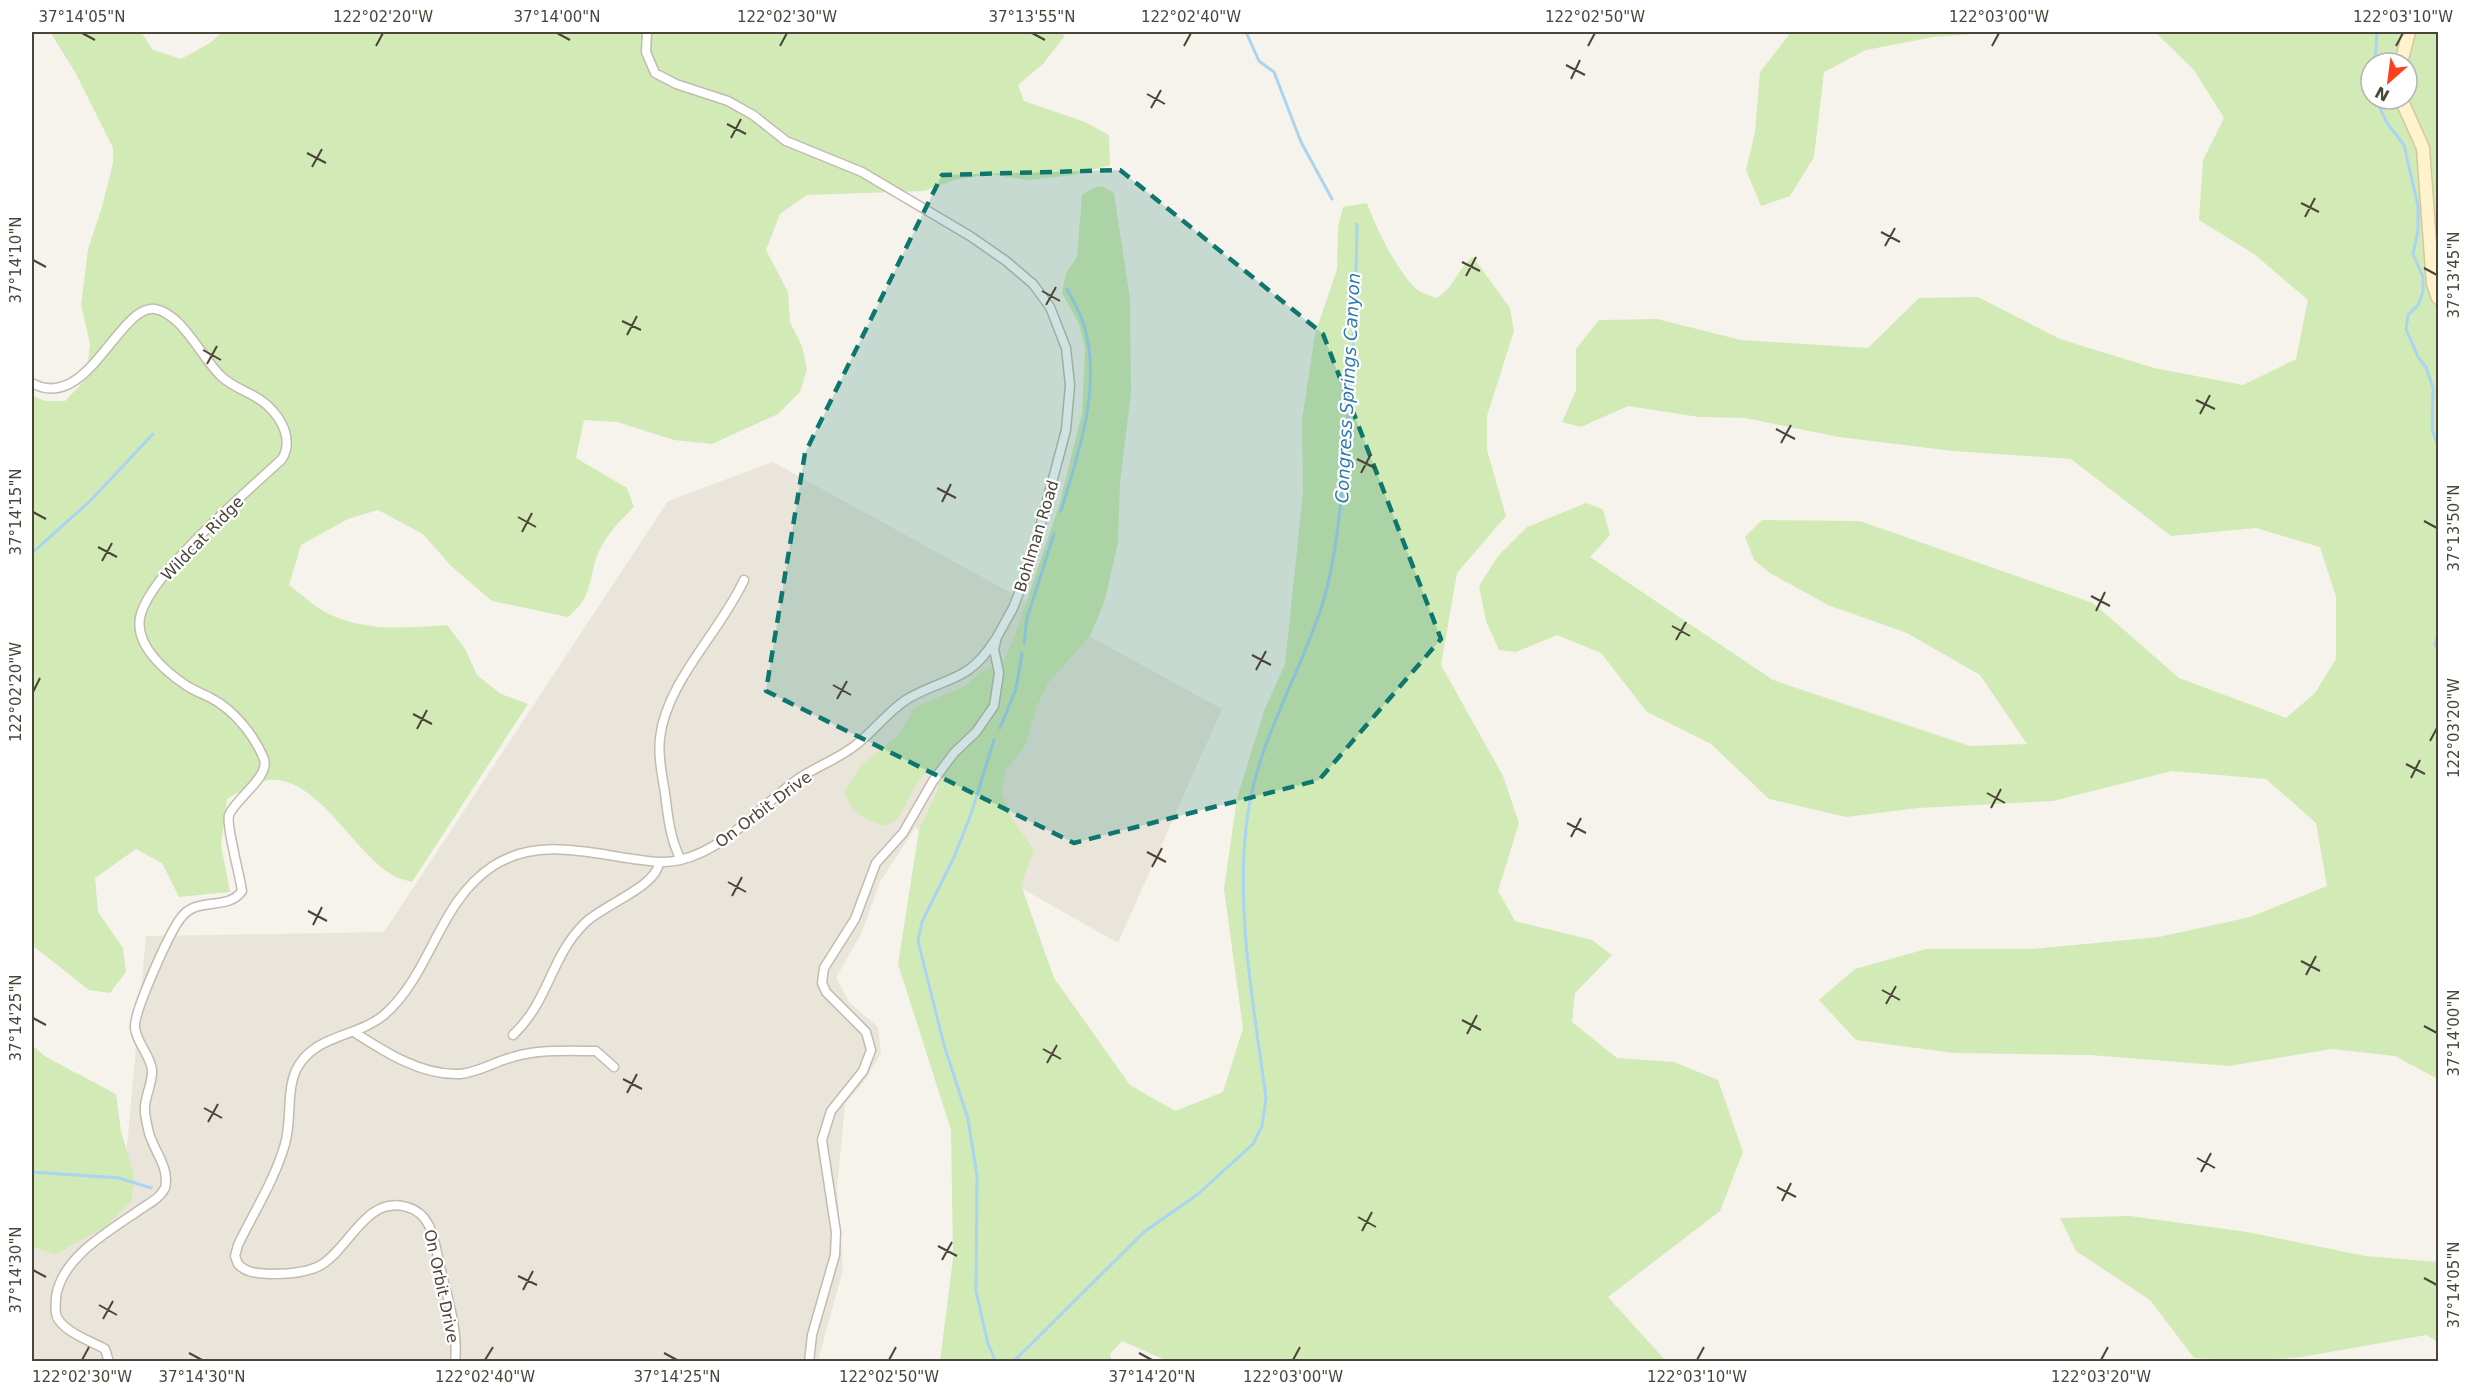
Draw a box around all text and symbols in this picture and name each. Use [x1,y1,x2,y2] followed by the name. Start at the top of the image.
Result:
[38,8,126,26] text: 37°14'05"N
[333,8,433,26] text: 122°02'20"W
[513,8,601,26] text: 37°14'00"N
[737,8,837,26] text: 122°02'30"W
[988,8,1076,26] text: 37°13'55"N
[1141,8,1241,26] text: 122°02'40"W
[1545,8,1645,26] text: 122°02'50"W
[1949,8,2049,26] text: 122°03'00"W
[2353,8,2453,26] text: 122°03'10"W
[2359,51,2419,111] north arrow
[2372,82,2393,105] text: N
[7,216,25,304] text: 37°14'10"N
[2445,231,2463,319] text: 37°13'45"N
[1331,272,1364,504] water label: Congress Springs Canyon
[7,468,25,556] text: 37°14'15"N
[1010,478,1063,594] street label: Bohlman Road
[2445,484,2463,572] text: 37°13'50"N
[157,492,247,585] street label: Wildcat Ridge
[7,642,25,742] text: 122°02'20"W
[2445,678,2463,778] text: 122°03'20"W
[711,767,815,852] street label: On Orbit Drive
[7,974,25,1062] text: 37°14'25"N
[2445,989,2463,1077] text: 37°14'00"N
[7,1226,25,1314] text: 37°14'30"N
[420,1228,463,1345] street label: On Orbit Drive
[2445,1241,2463,1329] text: 37°14'05"N
[32,1368,132,1386] text: 122°02'30"W
[158,1368,246,1386] text: 37°14'30"N
[435,1368,535,1386] text: 122°02'40"W
[633,1368,721,1386] text: 37°14'25"N
[839,1368,939,1386] text: 122°02'50"W
[1108,1368,1196,1386] text: 37°14'20"N
[1243,1368,1343,1386] text: 122°03'00"W
[1647,1368,1747,1386] text: 122°03'10"W
[2051,1368,2151,1386] text: 122°03'20"W

